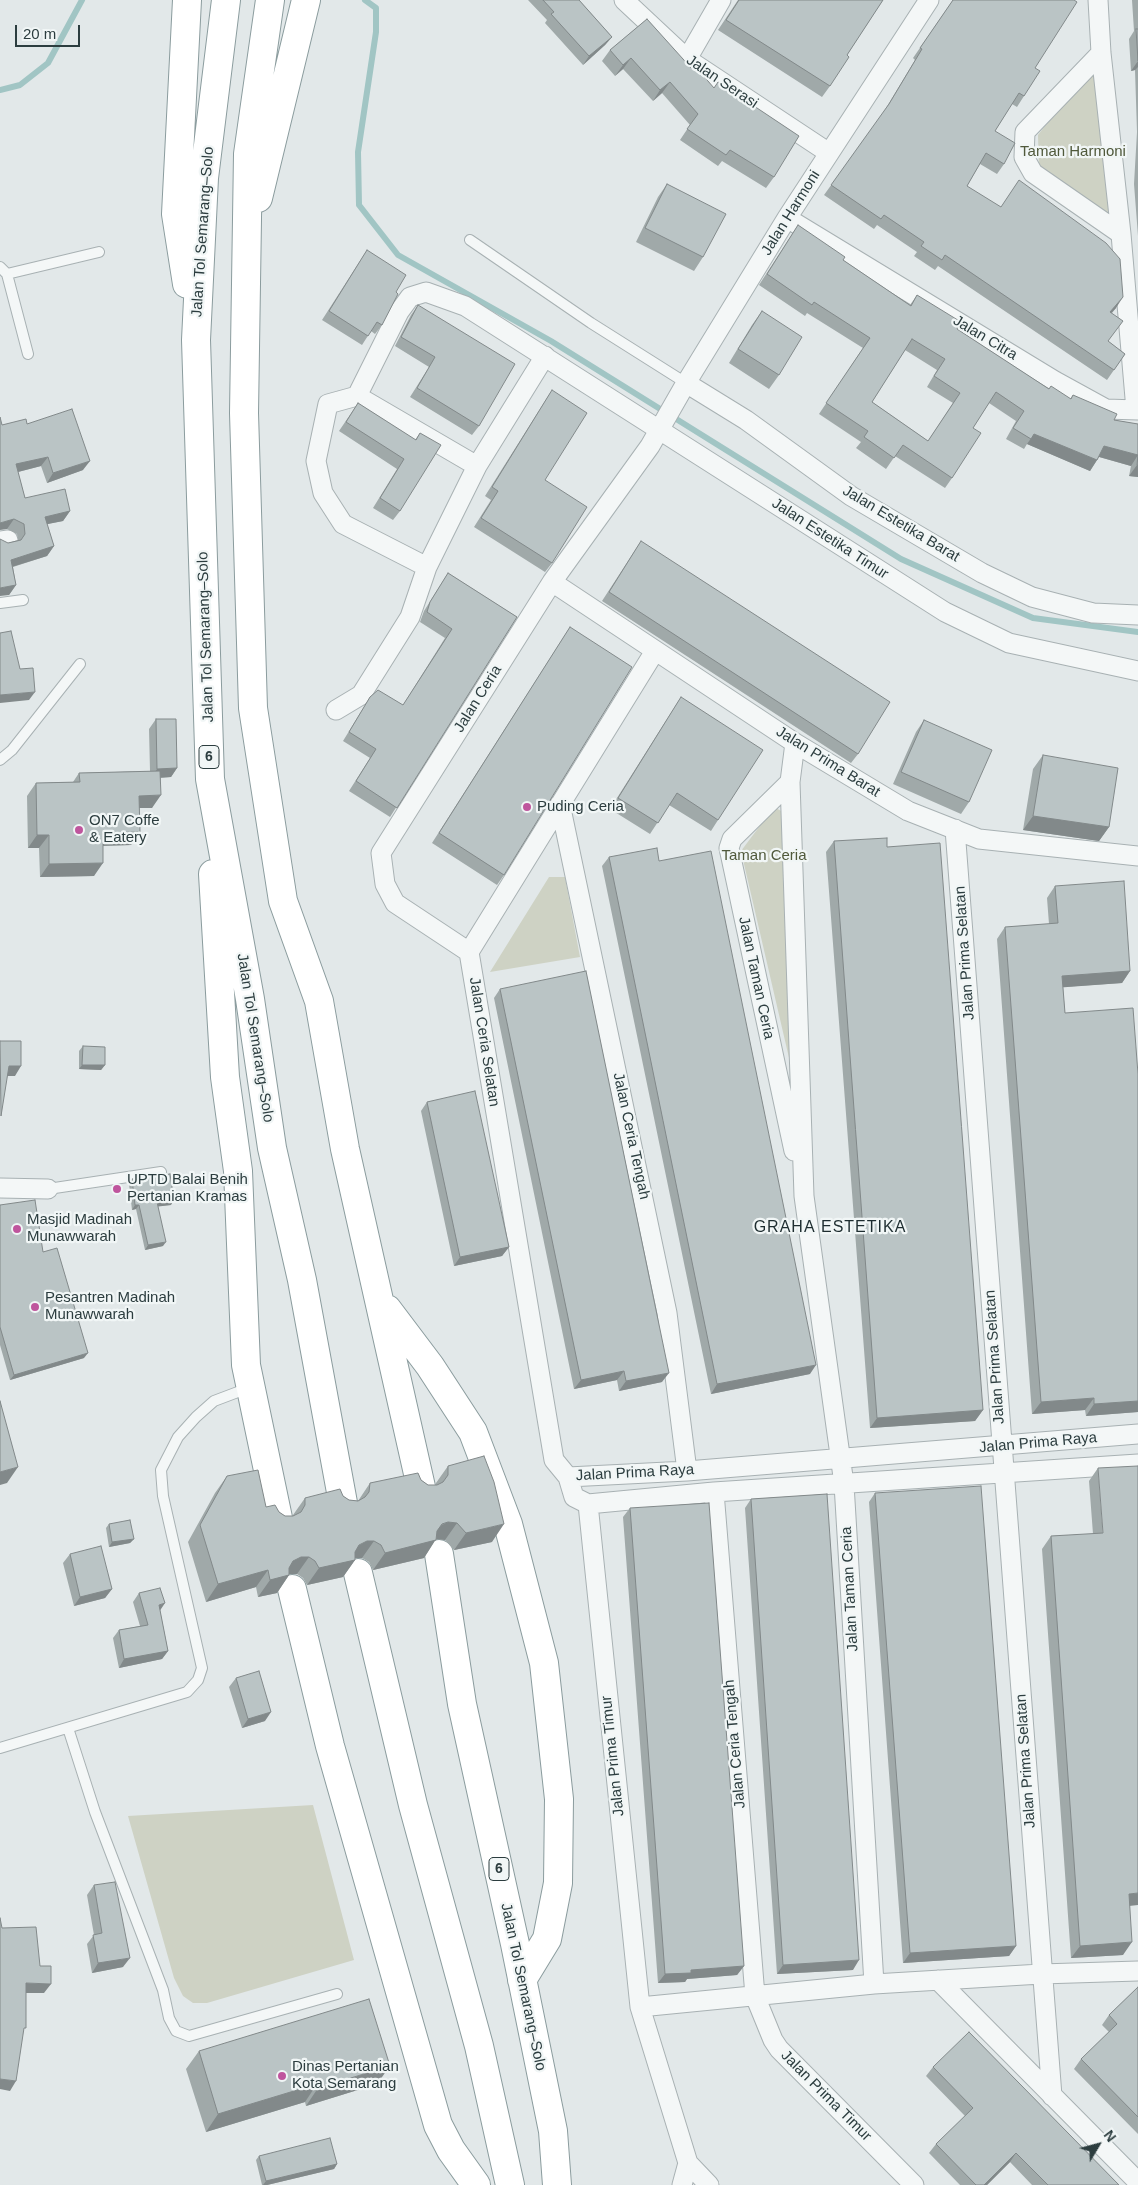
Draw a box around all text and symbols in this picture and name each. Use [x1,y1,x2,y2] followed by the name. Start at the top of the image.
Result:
[18,15,82,47] scale bar
[23,25,56,42] text: 20 m
[683,51,761,113] street label: Jalan Serasi
[1020,143,1126,161] park label: Taman Harmoni
[188,146,218,318] street label: Jalan Tol Semarang–Solo
[758,167,824,259] street label: Jalan Harmoni
[950,312,1020,364] street label: Jalan Citra
[839,482,963,566] street label: Jalan Estetika Barat
[768,495,892,583] street label: Jalan Estetika Timur
[194,551,218,723] street label: Jalan Tol Semarang–Solo
[450,662,506,736] street label: Jalan Ceria
[773,723,883,801] street label: Jalan Prima Barat
[199,746,219,769] road number: 6
[537,798,624,816] place label: Puding Ceria
[521,801,533,813] marker: Puding Ceria
[89,812,160,847] place label: ON7 Coffe & Eatery
[73,824,85,836] marker: ON7 Coffe & Eatery
[721,847,807,865] park label: Taman Ceria
[951,885,979,1021] street label: Jalan Prima Selatan
[734,915,778,1041] street label: Jalan Taman Ceria
[233,952,277,1124] street label: Jalan Tol Semarang–Solo
[465,976,503,1108] street label: Jalan Ceria Selatan
[609,1071,653,1201] street label: Jalan Ceria Tengah
[127,1171,248,1206] place label: UPTD Balai Benih Pertanian Kramas
[111,1183,123,1195] marker: UPTD Balai Benih Pertanian Kramas
[27,1211,132,1246] place label: Masjid Madinah Munawwarah
[752,1218,908,1238] district label: GRAHA ESTETIKA
[11,1223,23,1235] marker: Masjid Madinah Munawwarah
[45,1289,175,1324] place label: Pesantren Madinah Munawwarah
[981,1289,1009,1425] street label: Jalan Prima Selatan
[29,1301,41,1313] marker: Pesantren Madinah Munawwarah
[978,1429,1098,1457] street label: Jalan Prima Raya
[575,1461,695,1485] street label: Jalan Prima Raya
[838,1526,862,1652] street label: Jalan Taman Ceria
[720,1679,750,1809] street label: Jalan Ceria Tengah
[1012,1693,1040,1829] street label: Jalan Prima Selatan
[598,1695,628,1817] street label: Jalan Prima Timur
[489,1858,509,1880] road number: 6
[496,1902,550,2072] street label: Jalan Tol Semarang–Solo
[777,2047,875,2145] street label: Jalan Prima Timur
[292,2058,399,2093] place label: Dinas Pertanian Kota Semarang
[276,2070,288,2082] marker: Dinas Pertanian Kota Semarang
[1073,2120,1123,2170] north arrow
[1101,2127,1119,2145] text: N

